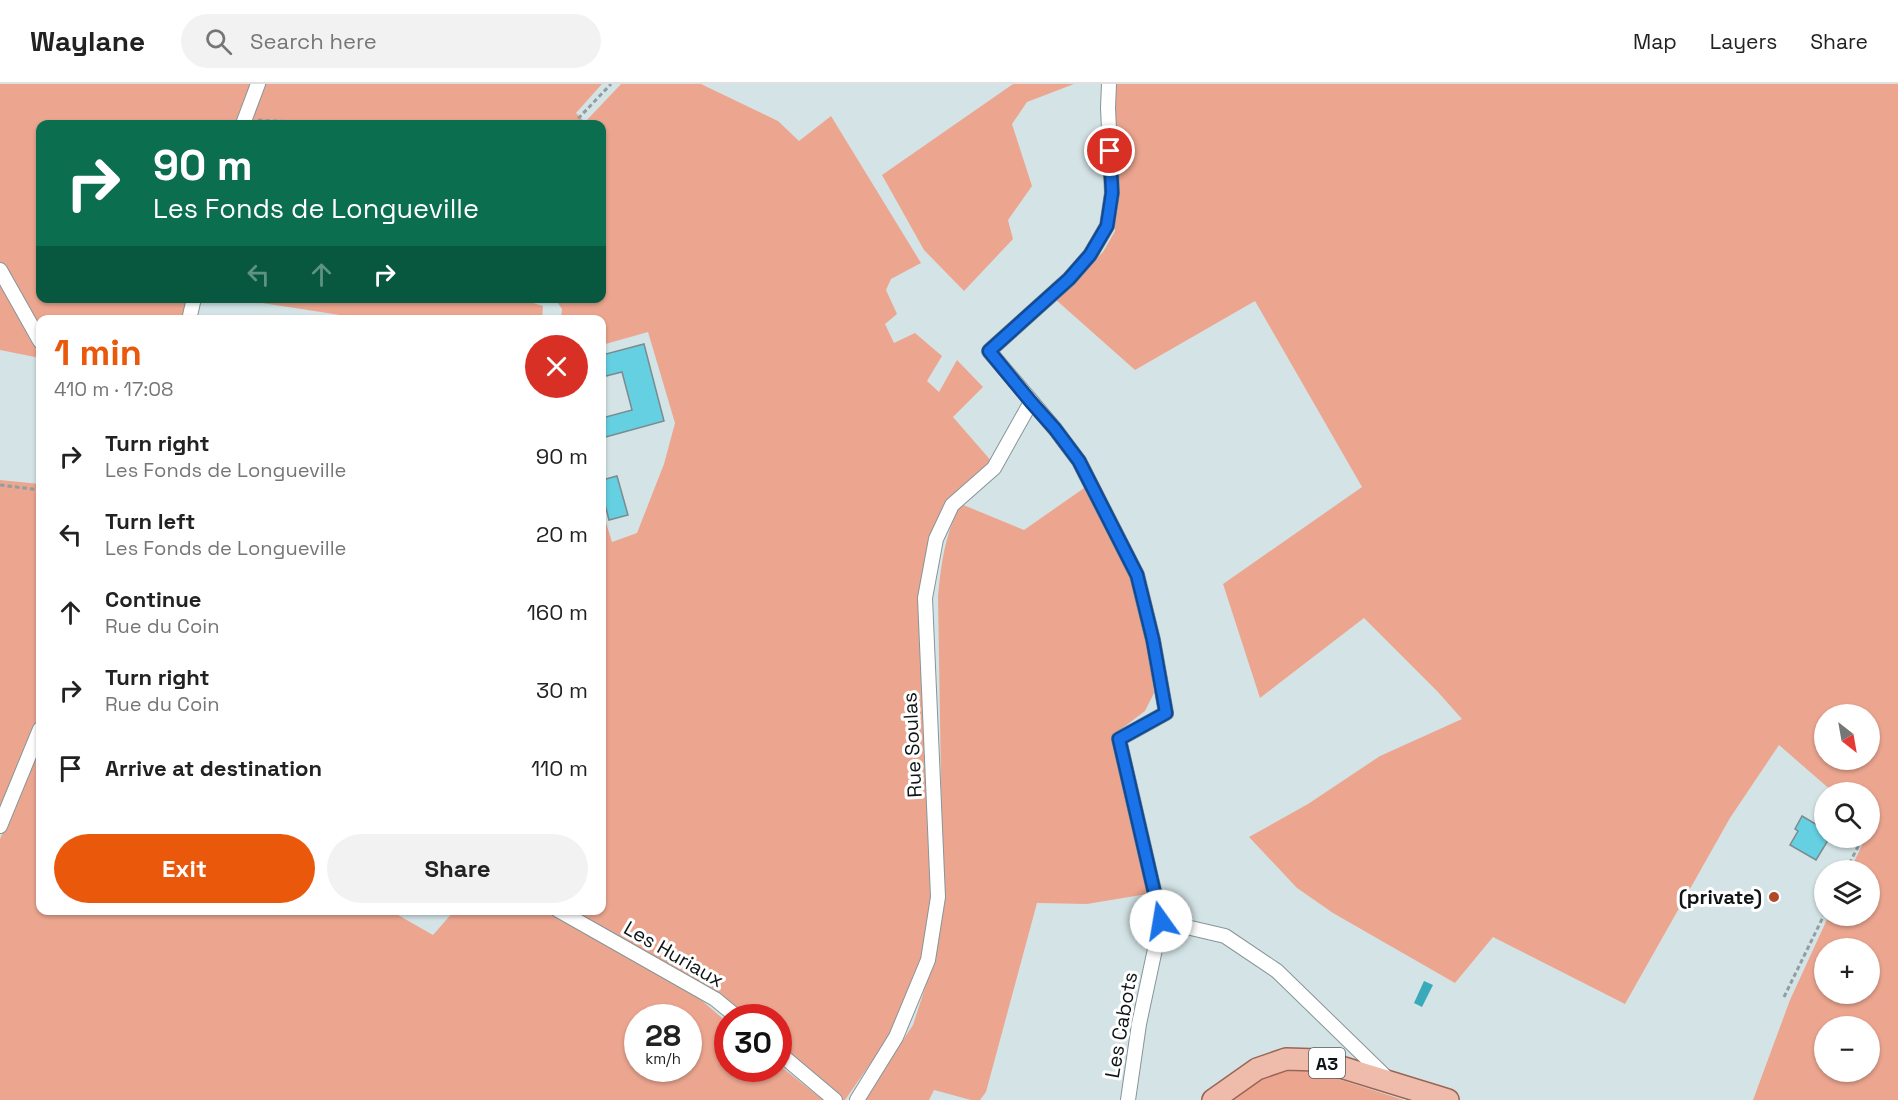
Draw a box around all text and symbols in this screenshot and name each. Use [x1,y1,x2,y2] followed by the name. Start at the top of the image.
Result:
[181,14,601,68] search box
[30,23,145,59] text: Waylane
[202,25,235,58] icon: search
[250,27,377,55] text: Search here
[1633,28,1677,55] text: Map
[1710,28,1777,55] text: Layers
[1810,28,1868,55] text: Share
[1084,125,1135,176] pin
[1093,134,1126,167] icon: arrive
[153,139,253,192] text: 90 m
[54,144,132,222] icon: right
[153,191,479,226] text: Les Fonds de Longueville
[242,258,275,291] icon: left
[305,258,338,291] icon: ahead
[368,258,401,291] icon: right
[54,330,142,376] text: 1 min
[525,335,588,398] button: close
[54,376,174,402] text: 410 m · 17:08
[105,429,210,457] text: Turn right
[54,440,87,473] icon: right
[536,442,588,470] text: 90 m
[105,457,346,483] text: Les Fonds de Longueville
[105,507,195,535] text: Turn left
[54,518,87,551] icon: left
[536,520,588,548] text: 20 m
[105,535,346,561] text: Les Fonds de Longueville
[105,585,201,613] text: Continue
[54,596,87,629] icon: ahead
[527,598,588,626] text: 160 m
[105,613,219,639] text: Rue du Coin
[105,663,210,691] text: Turn right
[54,674,87,707] icon: right
[536,676,588,704] text: 30 m
[105,691,219,717] text: Rue du Coin
[896,692,928,798] street label: Rue Soulas
[1814,704,1880,770] north arrow
[1814,704,1880,1082] map controls
[54,752,87,785] icon: arrive
[105,754,322,782] text: Arrive at destination
[531,754,588,782] text: 110 m
[1814,782,1880,848] button: search
[54,834,315,903] button: Exit
[327,834,588,903] button: Share
[1814,860,1880,926] button: layers
[1679,884,1762,910] place label: (private)
[1129,889,1193,953] position arrow
[1767,890,1781,904] marker: (private)
[619,915,729,993] street label: Les Huriaux
[1814,938,1880,1004] button: +
[1099,970,1143,1080] street label: Les Cabots
[714,1004,792,1082] speed limit sign: 30
[645,1016,681,1055] text: 28
[1814,1016,1880,1082] button: −
[1309,1048,1345,1078] road number: A3
[645,1049,681,1068] text: km/h

